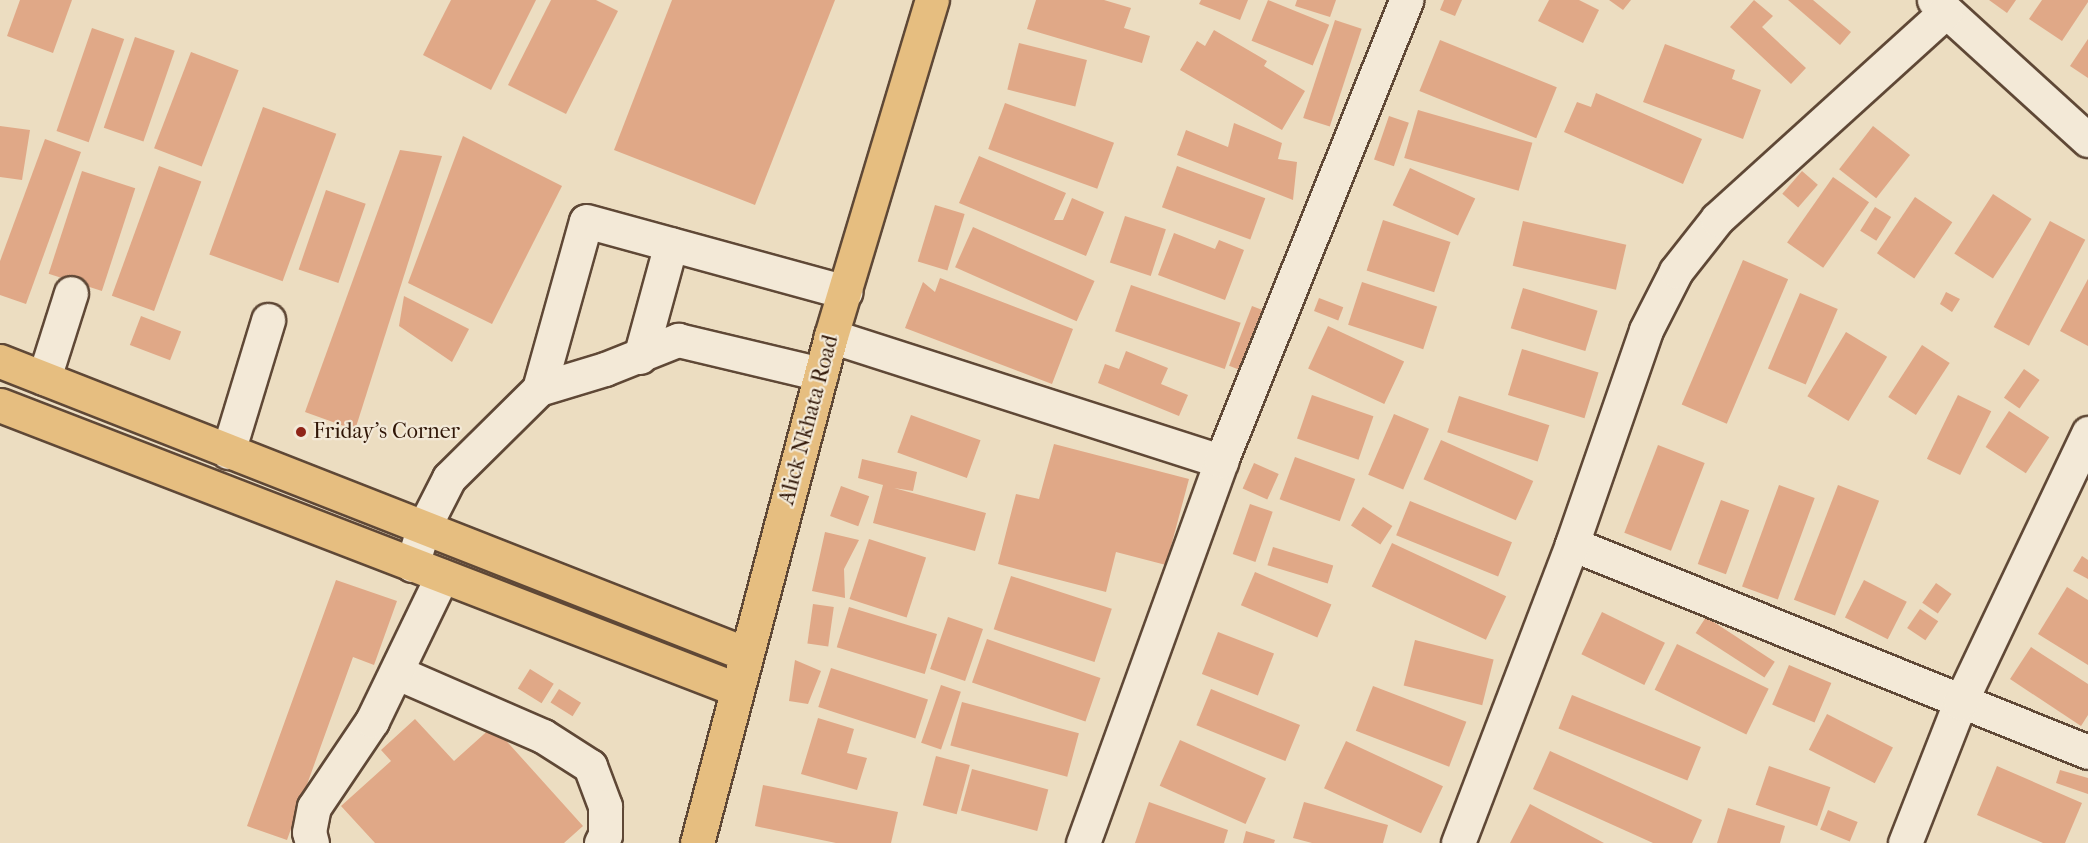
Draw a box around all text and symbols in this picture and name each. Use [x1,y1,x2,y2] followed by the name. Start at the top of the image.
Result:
[774,332,844,508] street label: Alick Nkhata Road
[313,419,460,445] place label: Friday's Corner
[294,425,308,439] marker: Friday's Corner

